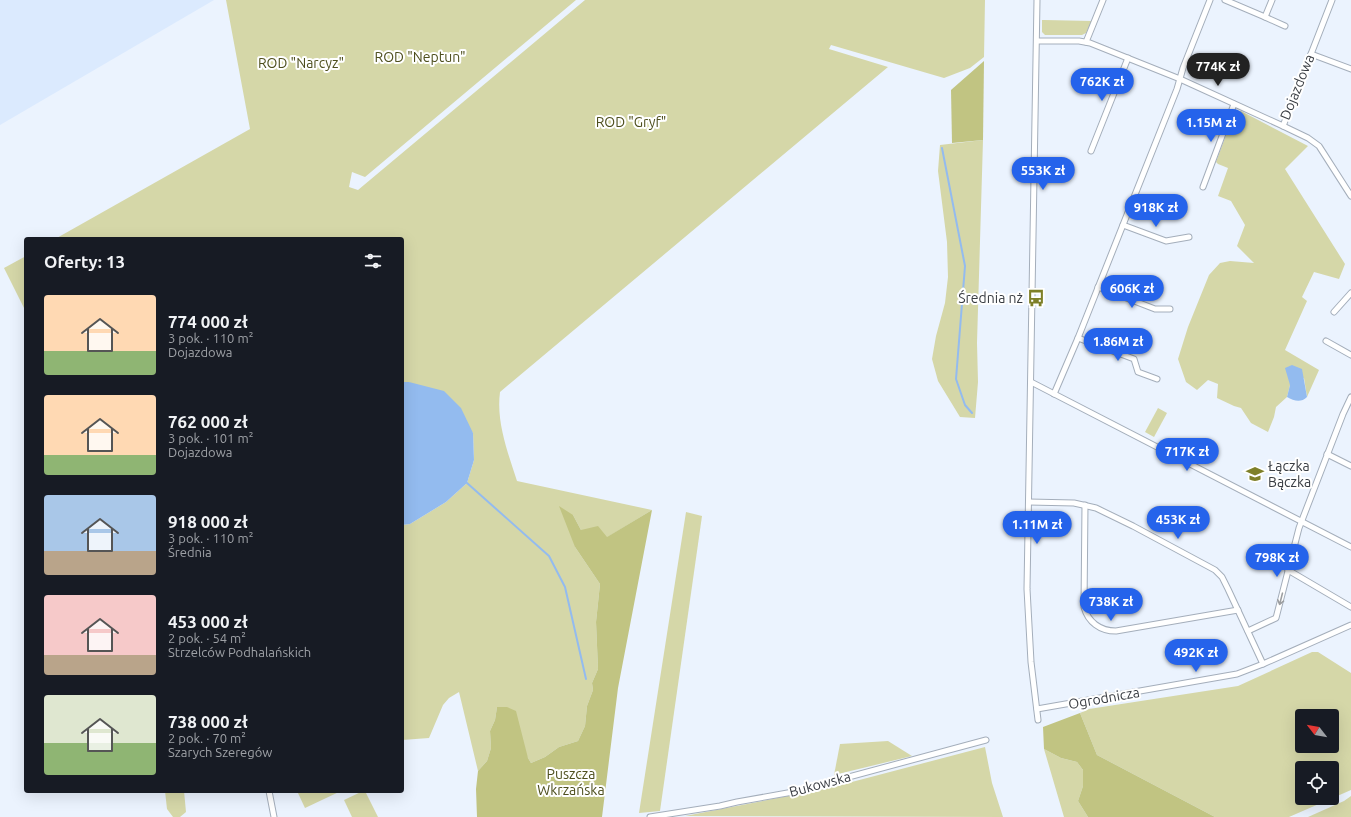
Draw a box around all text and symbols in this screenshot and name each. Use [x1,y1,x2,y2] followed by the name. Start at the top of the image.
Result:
[375,49,466,65] park label: ROD "Neptun"
[1277,52,1317,122] street label: Dojazdowa
[1181,53,1255,87] pin: 774K zł
[258,55,344,71] park label: ROD "Narcyz"
[1196,59,1240,73] text: 774K zł
[1065,68,1139,102] pin: 762K zł
[1080,74,1124,88] text: 762K zł
[1170,109,1252,143] pin: 1.15M zł
[596,114,666,130] park label: ROD "Gryf"
[1186,115,1236,129] text: 1.15M zł
[1006,157,1080,191] pin: 553K zł
[1021,163,1065,177] text: 553K zł
[1119,194,1193,228] pin: 918K zł
[1134,200,1178,214] text: 918K zł
[362,250,384,272] icon: filters
[44,252,125,271] text: Oferty: 13
[1095,275,1169,309] pin: 606K zł
[1110,281,1154,295] text: 606K zł
[1026,288,1046,308] bus stop icon: Średnia nż
[958,289,1023,306] place label: Średnia nż
[76,311,124,359] icon: home
[168,312,248,331] text: 774 000 zł
[1077,328,1159,362] pin: 1.86M zł
[168,331,253,345] text: 3 pok. · 110 m²
[1093,334,1143,348] text: 1.86M zł
[168,345,232,359] text: Dojazdowa
[76,411,124,459] icon: home
[168,412,248,431] text: 762 000 zł
[168,431,253,445] text: 3 pok. · 101 m²
[1150,438,1224,472] pin: 717K zł
[1165,444,1209,458] text: 717K zł
[168,445,232,459] text: Dojazdowa
[1268,458,1311,490] place label: Łączka Bączka
[1245,464,1265,484] school or university icon: Łączka Bączka
[1141,506,1215,540] pin: 453K zł
[76,511,124,559] icon: home
[996,511,1078,545] pin: 1.11M zł
[168,512,248,531] text: 918 000 zł
[1156,512,1200,526] text: 453K zł
[1012,517,1062,531] text: 1.11M zł
[168,531,253,545] text: 3 pok. · 110 m²
[1240,544,1314,578] pin: 798K zł
[168,545,212,559] text: Średnia
[1255,550,1299,564] text: 798K zł
[1074,588,1148,622] pin: 738K zł
[1276,592,1284,605] one-way arrow
[1089,594,1133,608] text: 738K zł
[76,611,124,659] icon: home
[168,612,248,631] text: 453 000 zł
[168,631,246,645] text: 2 pok. · 54 m²
[1159,639,1233,673] pin: 492K zł
[168,645,311,659] text: Strzelców Podhalańskich
[1174,645,1218,659] text: 492K zł
[1067,684,1141,712] street label: Ogrodnicza
[1295,709,1339,753] north arrow
[1295,709,1339,805] map controls
[76,711,124,759] icon: home
[168,712,248,731] text: 738 000 zł
[168,731,246,745] text: 2 pok. · 70 m²
[168,745,272,759] text: Szarych Szeregów
[1295,761,1339,805] button: locate
[537,766,605,798] park label: Puszcza Wkrzańska
[787,768,853,800] street label: Bukowska

